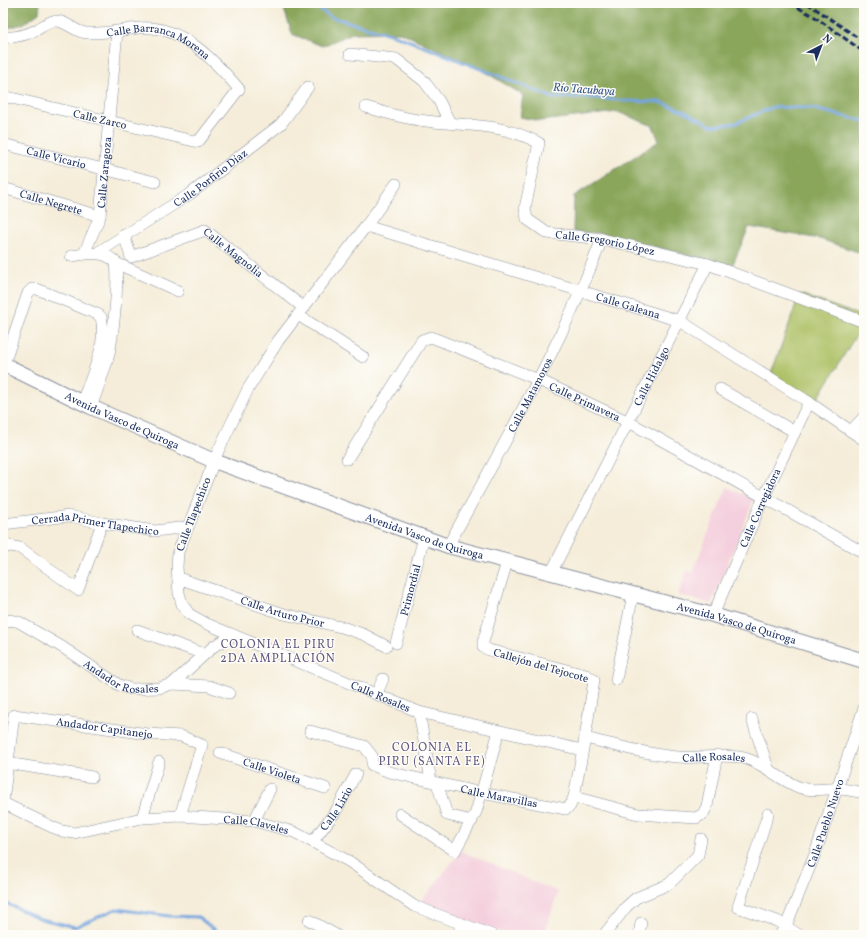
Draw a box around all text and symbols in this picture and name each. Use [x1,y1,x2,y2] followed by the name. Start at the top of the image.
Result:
[106,22,213,64] street label: Calle Barranca Morena
[801,26,841,66] north arrow
[819,31,835,48] text: N
[552,80,616,100] water label: Río Tacubaya
[71,107,128,134] street label: Calle Zarco
[95,136,116,209] street label: Calle Zaragoza
[25,144,87,173] street label: Calle Vicario
[171,146,251,211] street label: Calle Porfirio Díaz
[18,187,84,219] street label: Calle Negrete
[199,225,266,282] street label: Calle Magnolia
[555,228,657,260] street label: Calle Gregorio López
[594,290,662,324] street label: Calle Galeana
[631,344,674,409] street label: Calle Hidalgo
[506,355,557,436] street label: Calle Matamoros
[546,380,623,426] street label: Calle Primavera
[62,389,182,454] street label: Avenida Vasco de Quiroga
[737,466,786,550] street label: Calle Corregidora
[173,475,215,554] street label: Calle Tlapechico
[31,510,160,540] street label: Cerrada Primer Tlapechico
[363,511,486,564] street label: Avenida Vasco de Quiroga
[397,563,425,618] street label: Primordial
[238,594,326,632] street label: Calle Arturo Prior
[675,600,798,649] street label: Avenida Vasco de Quiroga
[220,637,336,667] district label: COLONIA EL PIRU 2DA AMPLIACIÓN
[491,646,590,687] street label: Callejón del Tejocote
[80,657,159,698] street label: Andador Rosales
[348,678,413,717] street label: Calle Rosales
[55,715,153,743] street label: Andador Capitanejo
[379,740,485,770] district label: COLONIA EL PIRU (SANTA FE)
[682,750,747,767] street label: Calle Rosales
[241,755,303,789] street label: Calle Violeta
[804,777,849,870] street label: Calle Pueblo Nuevo
[459,782,539,812] street label: Calle Maravillas
[317,784,357,835] street label: Calle Lirio
[223,813,290,839] street label: Calle Claveles

